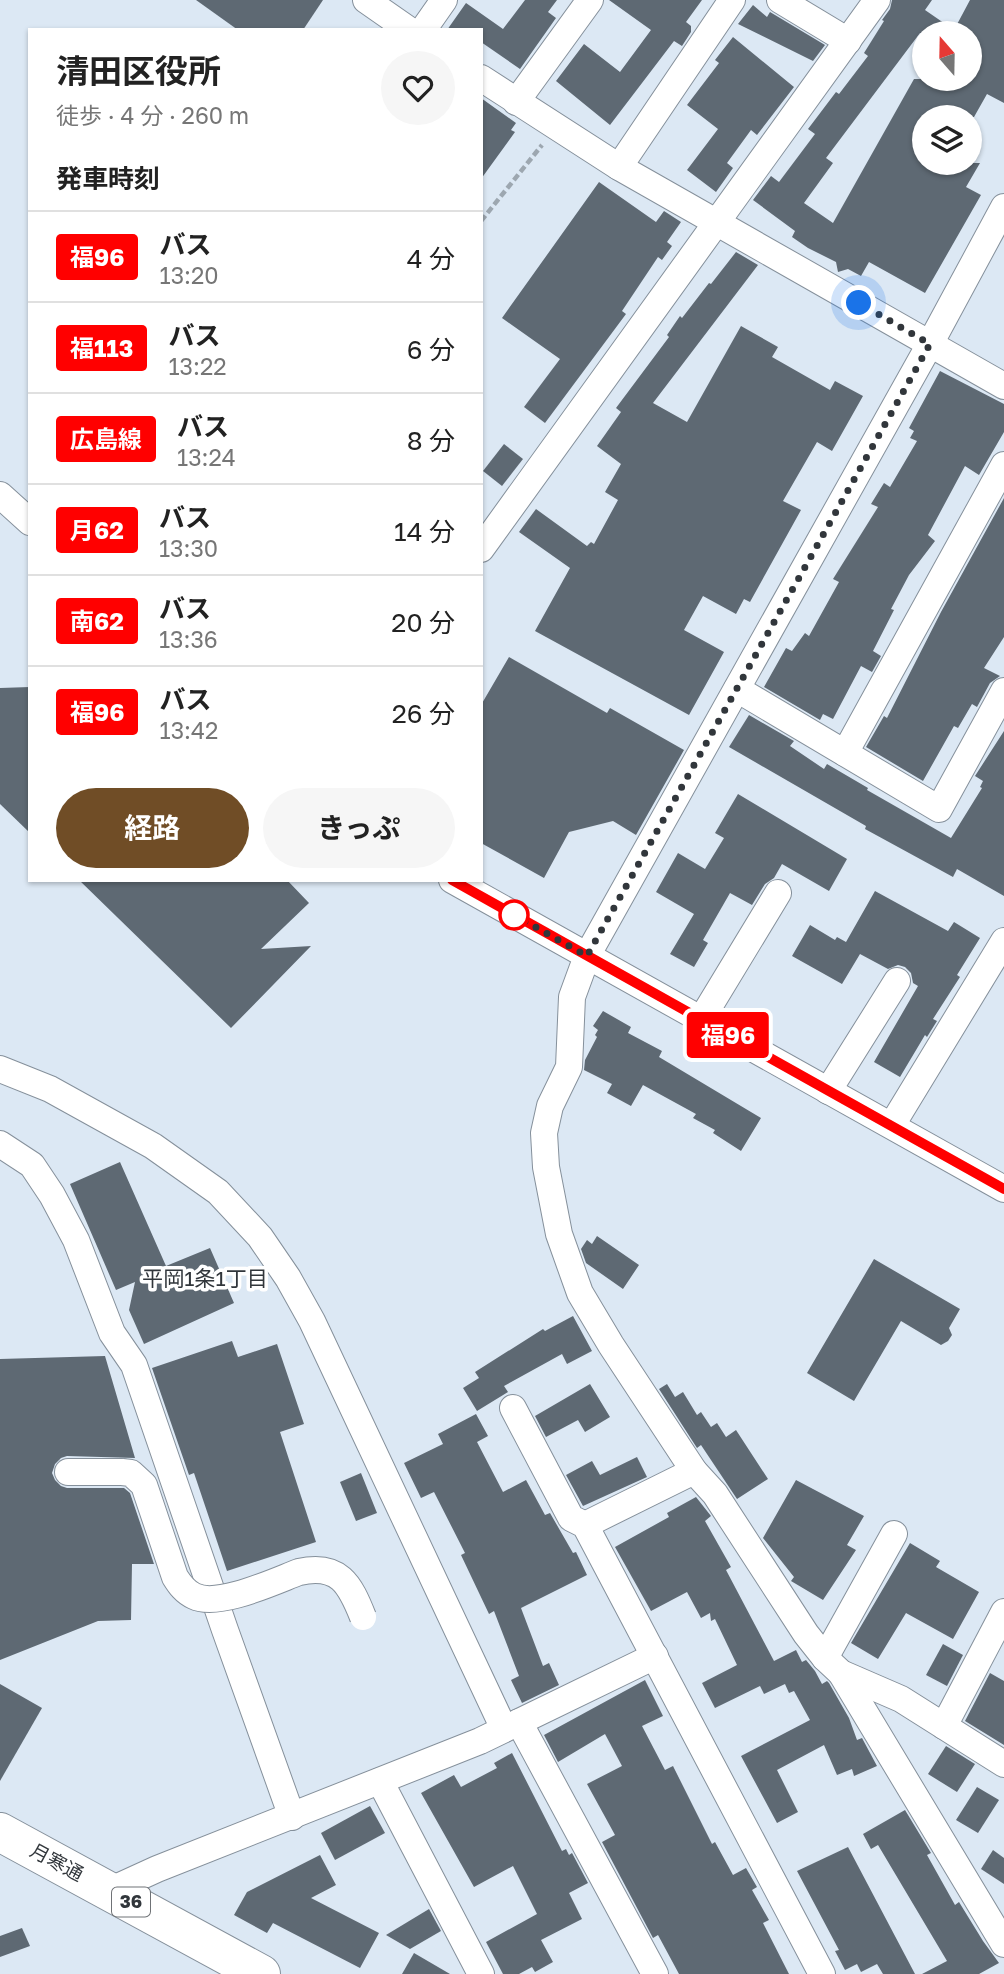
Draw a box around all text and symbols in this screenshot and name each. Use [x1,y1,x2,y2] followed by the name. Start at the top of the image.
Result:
[912,21,982,91] north arrow
[912,21,982,175] map controls
[56,51,221,90] text: 清田区役所
[381,51,455,125] button: heart
[56,101,249,129] text: 徒歩 · 4 分 · 260 m
[912,105,982,175] button: layers
[56,163,160,194] text: 発車時刻
[159,229,212,260] text: バス
[70,242,124,271] text: 福96
[407,243,455,274] text: 4 分
[159,261,219,289] text: 13:20
[841,285,876,320] your location
[168,320,220,351] text: バス
[70,333,133,362] text: 福113
[407,334,455,365] text: 6 分
[168,352,227,380] text: 13:22
[177,411,229,442] text: バス
[70,424,142,453] text: 広島線
[407,425,455,456] text: 8 分
[177,443,236,471] text: 13:24
[159,502,211,533] text: バス
[70,515,124,544] text: 月62
[394,516,455,547] text: 14 分
[159,534,218,562] text: 13:30
[159,593,211,624] text: バス
[70,606,124,635] text: 南62
[391,607,455,638] text: 20 分
[159,625,218,653] text: 13:36
[159,684,212,715] text: バス
[70,697,124,726] text: 福96
[392,698,455,729] text: 26 分
[159,716,218,744] text: 13:42
[56,788,249,868] button: 経路
[263,788,455,868] button: きっぷ
[499,900,529,930] unlabelled marker
[688,1012,768,1058] line badge: 福96
[701,1020,755,1049] text: 福96
[142,1265,268,1291] district label: 平岡1条1丁目
[27,1838,88,1885] street label: 月寒通
[112,1888,150,1916] road number: 36

